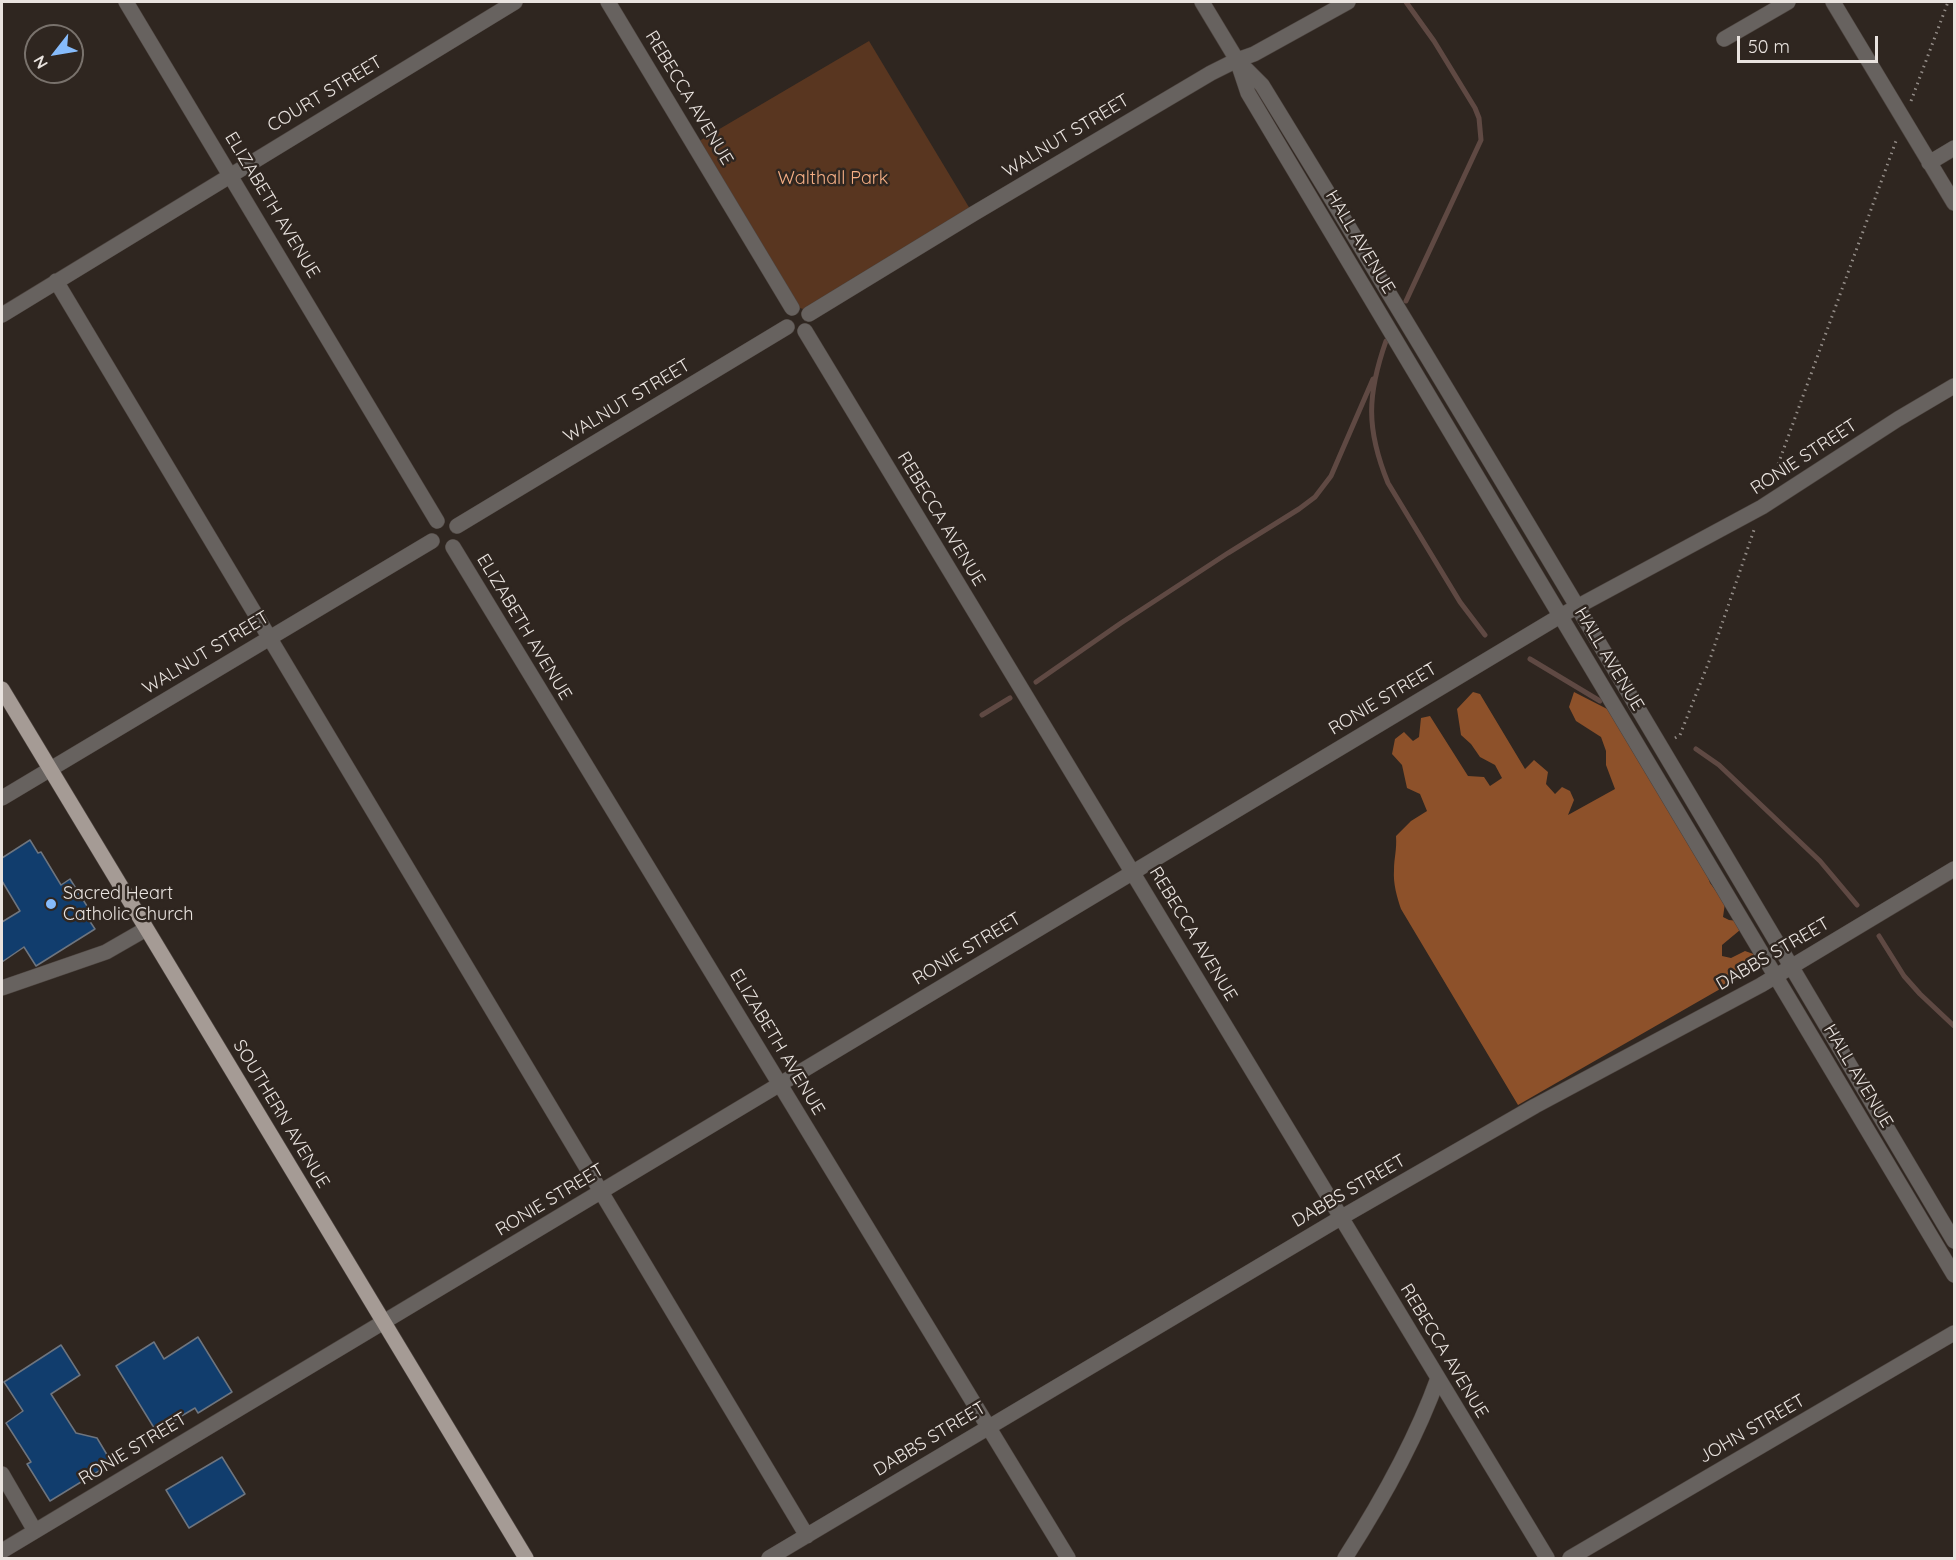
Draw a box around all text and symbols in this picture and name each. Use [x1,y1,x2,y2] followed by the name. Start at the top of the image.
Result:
[24,24,84,84] north arrow
[1740,24,1881,62] scale bar
[640,27,738,169] street label: REBECCA AVENUE
[1748,35,1790,58] text: 50 m
[264,51,386,137] street label: COURT STREET
[29,52,52,72] text: N
[999,90,1133,182] street label: WALNUT STREET
[220,128,324,282] street label: ELIZABETH AVENUE
[778,168,888,190] park label: Walthall Park
[1321,186,1399,298] street label: HALL AVENUE
[560,355,694,447] street label: WALNUT STREET
[1747,415,1861,499] street label: RONIE STREET
[892,448,990,590] street label: REBECCA AVENUE
[472,550,576,704] street label: ELIZABETH AVENUE
[1570,603,1648,715] street label: HALL AVENUE
[139,607,273,699] street label: WALNUT STREET
[1325,658,1441,740] street label: RONIE STREET
[1144,863,1242,1005] street label: REBECCA AVENUE
[63,883,193,926] place label: Sacred Heart Catholic Church
[44,897,58,911] marker: Sacred Heart Catholic Church
[909,908,1025,990] street label: RONIE STREET
[1712,913,1834,995] street label: DABBS STREET
[725,965,829,1119] street label: ELIZABETH AVENUE
[1819,1020,1897,1132] street label: HALL AVENUE
[228,1036,334,1192] street label: SOUTHERN AVENUE
[1288,1150,1410,1232] street label: DABBS STREET
[492,1159,608,1241] street label: RONIE STREET
[1395,1280,1493,1422] street label: REBECCA AVENUE
[1695,1390,1809,1468] street label: JOHN STREET
[870,1397,990,1481] street label: DABBS STREET
[75,1408,191,1490] street label: RONIE STREET

